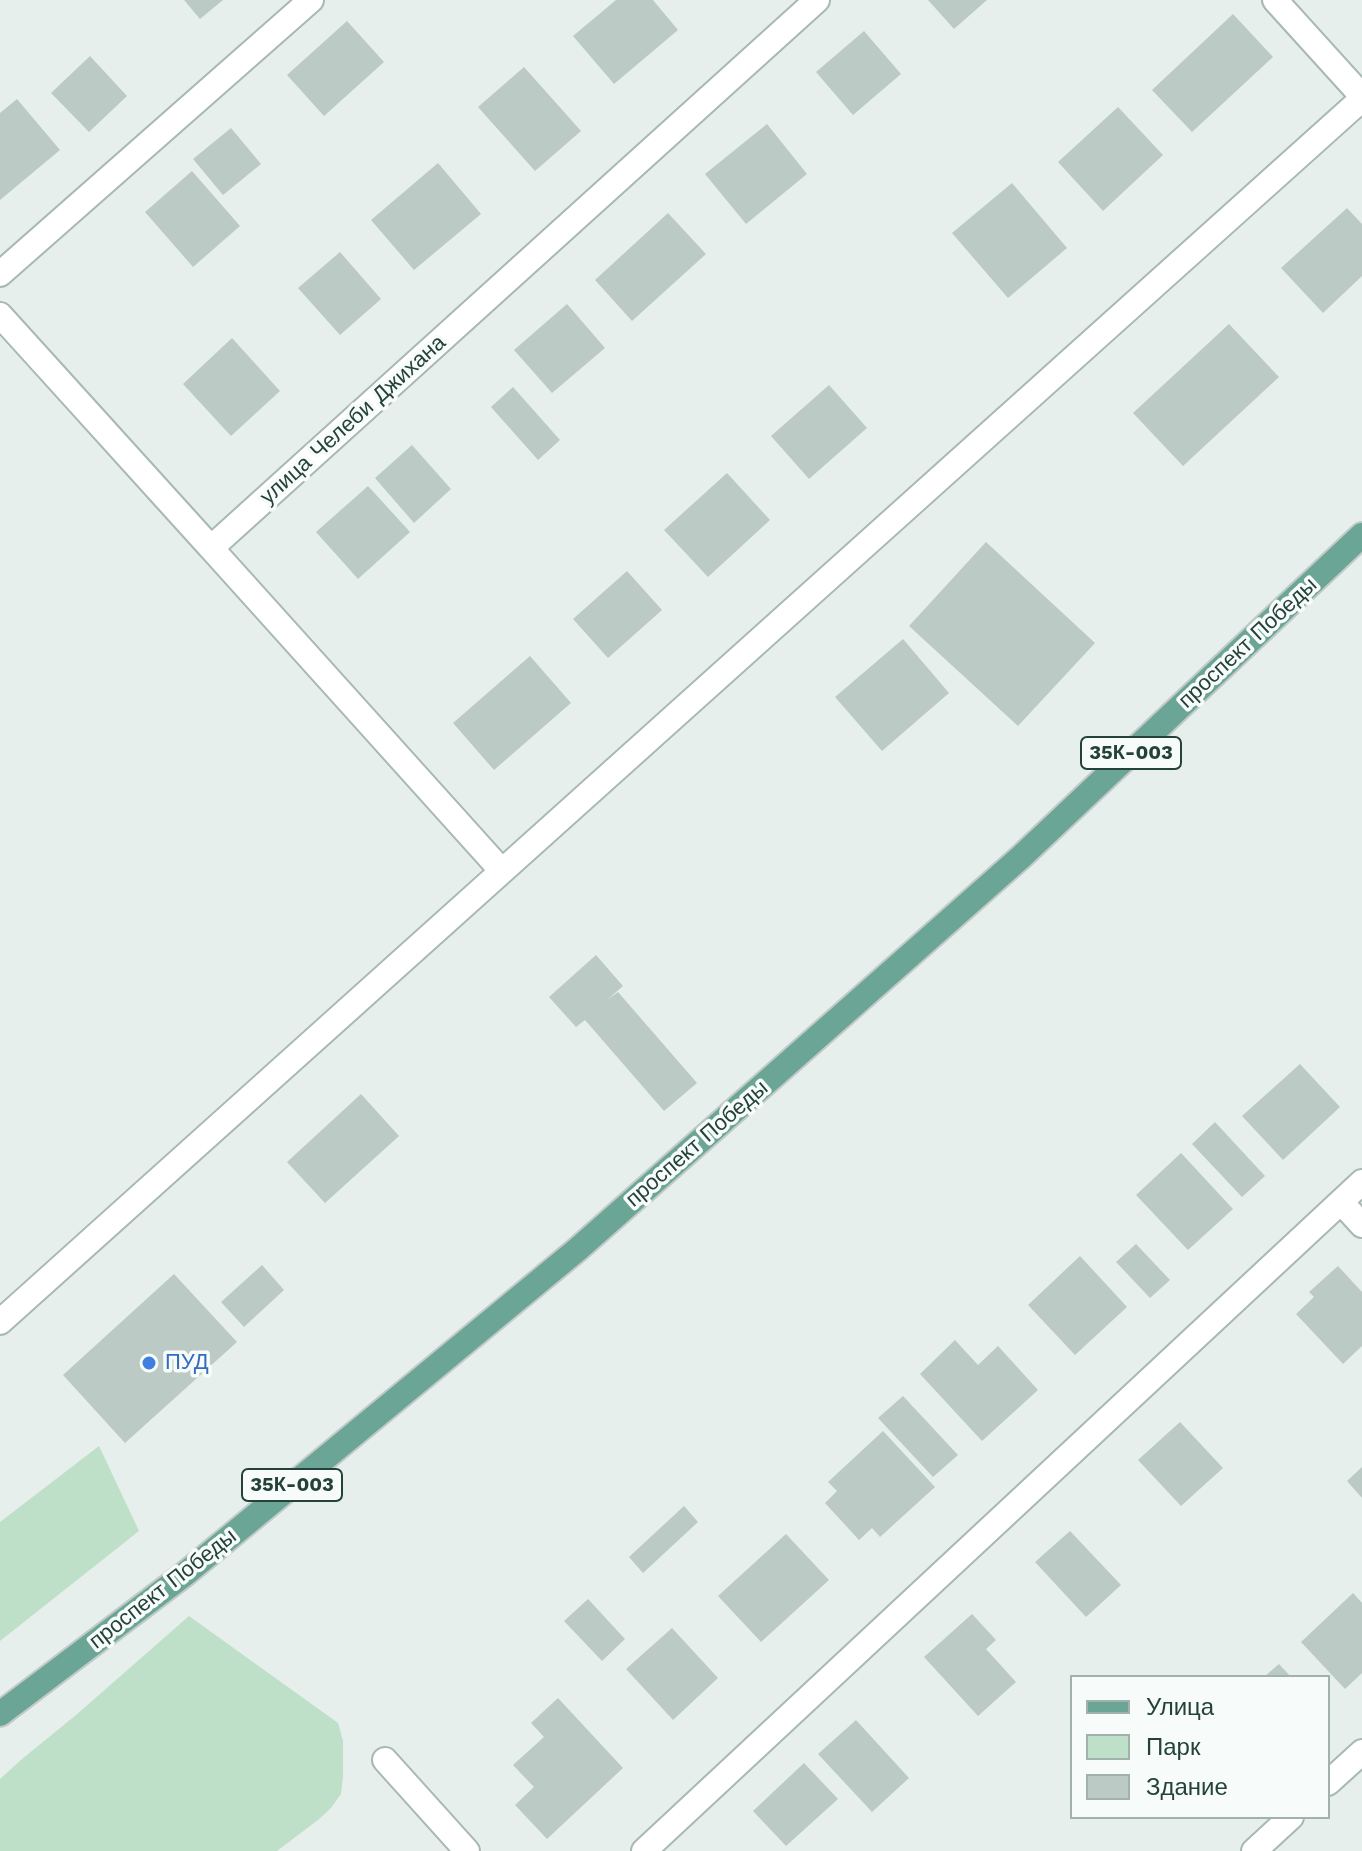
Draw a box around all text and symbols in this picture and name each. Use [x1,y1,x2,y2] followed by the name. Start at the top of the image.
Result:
[255,330,451,510] street label: улица Челеби Джихана
[1173,572,1323,714] street label: проспект Победы
[1081,737,1181,769] road number: 35К-003
[620,1075,774,1213] street label: проспект Победы
[165,1350,209,1376] place label: ПУД
[140,1354,158,1372] marker: ПУД
[242,1469,342,1501] road number: 35К-003
[84,1523,242,1655] street label: проспект Победы
[1070,1675,1330,1819] legend
[1146,1693,1214,1721] text: Улица
[1146,1733,1200,1761] text: Парк
[1146,1773,1228,1801] text: Здание

